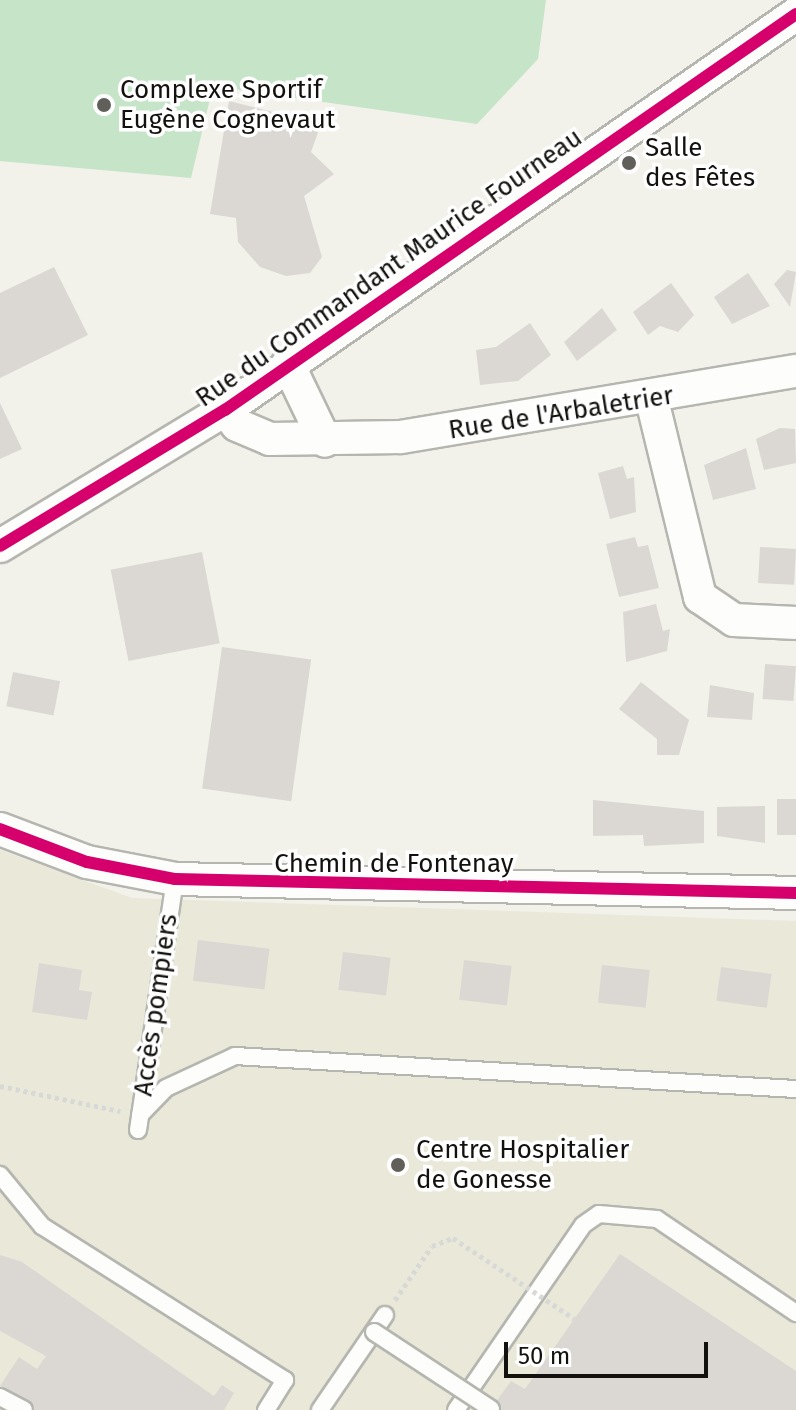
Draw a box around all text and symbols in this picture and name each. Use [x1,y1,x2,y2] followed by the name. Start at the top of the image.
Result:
[120,74,335,136] place label: Complexe Sportif Eugène Cognevaut
[95,96,113,114] marker: Complexe Sportif Eugène Cognevaut
[190,122,588,414] street label: Rue du Commandant Maurice Fourneau
[645,132,755,194] place label: Salle des Fêtes
[620,154,638,172] marker: Salle des Fêtes
[446,380,676,446] street label: Rue de l'Arbaletrier
[274,848,514,880] street label: Chemin de Fontenay
[128,912,184,1098] street label: Accès pompiers
[416,1134,629,1196] place label: Centre Hospitalier de Gonesse
[387,1154,409,1176] marker: Centre Hospitalier de Gonesse
[508,1326,712,1376] scale bar
[518,1342,570,1370] text: 50 m

